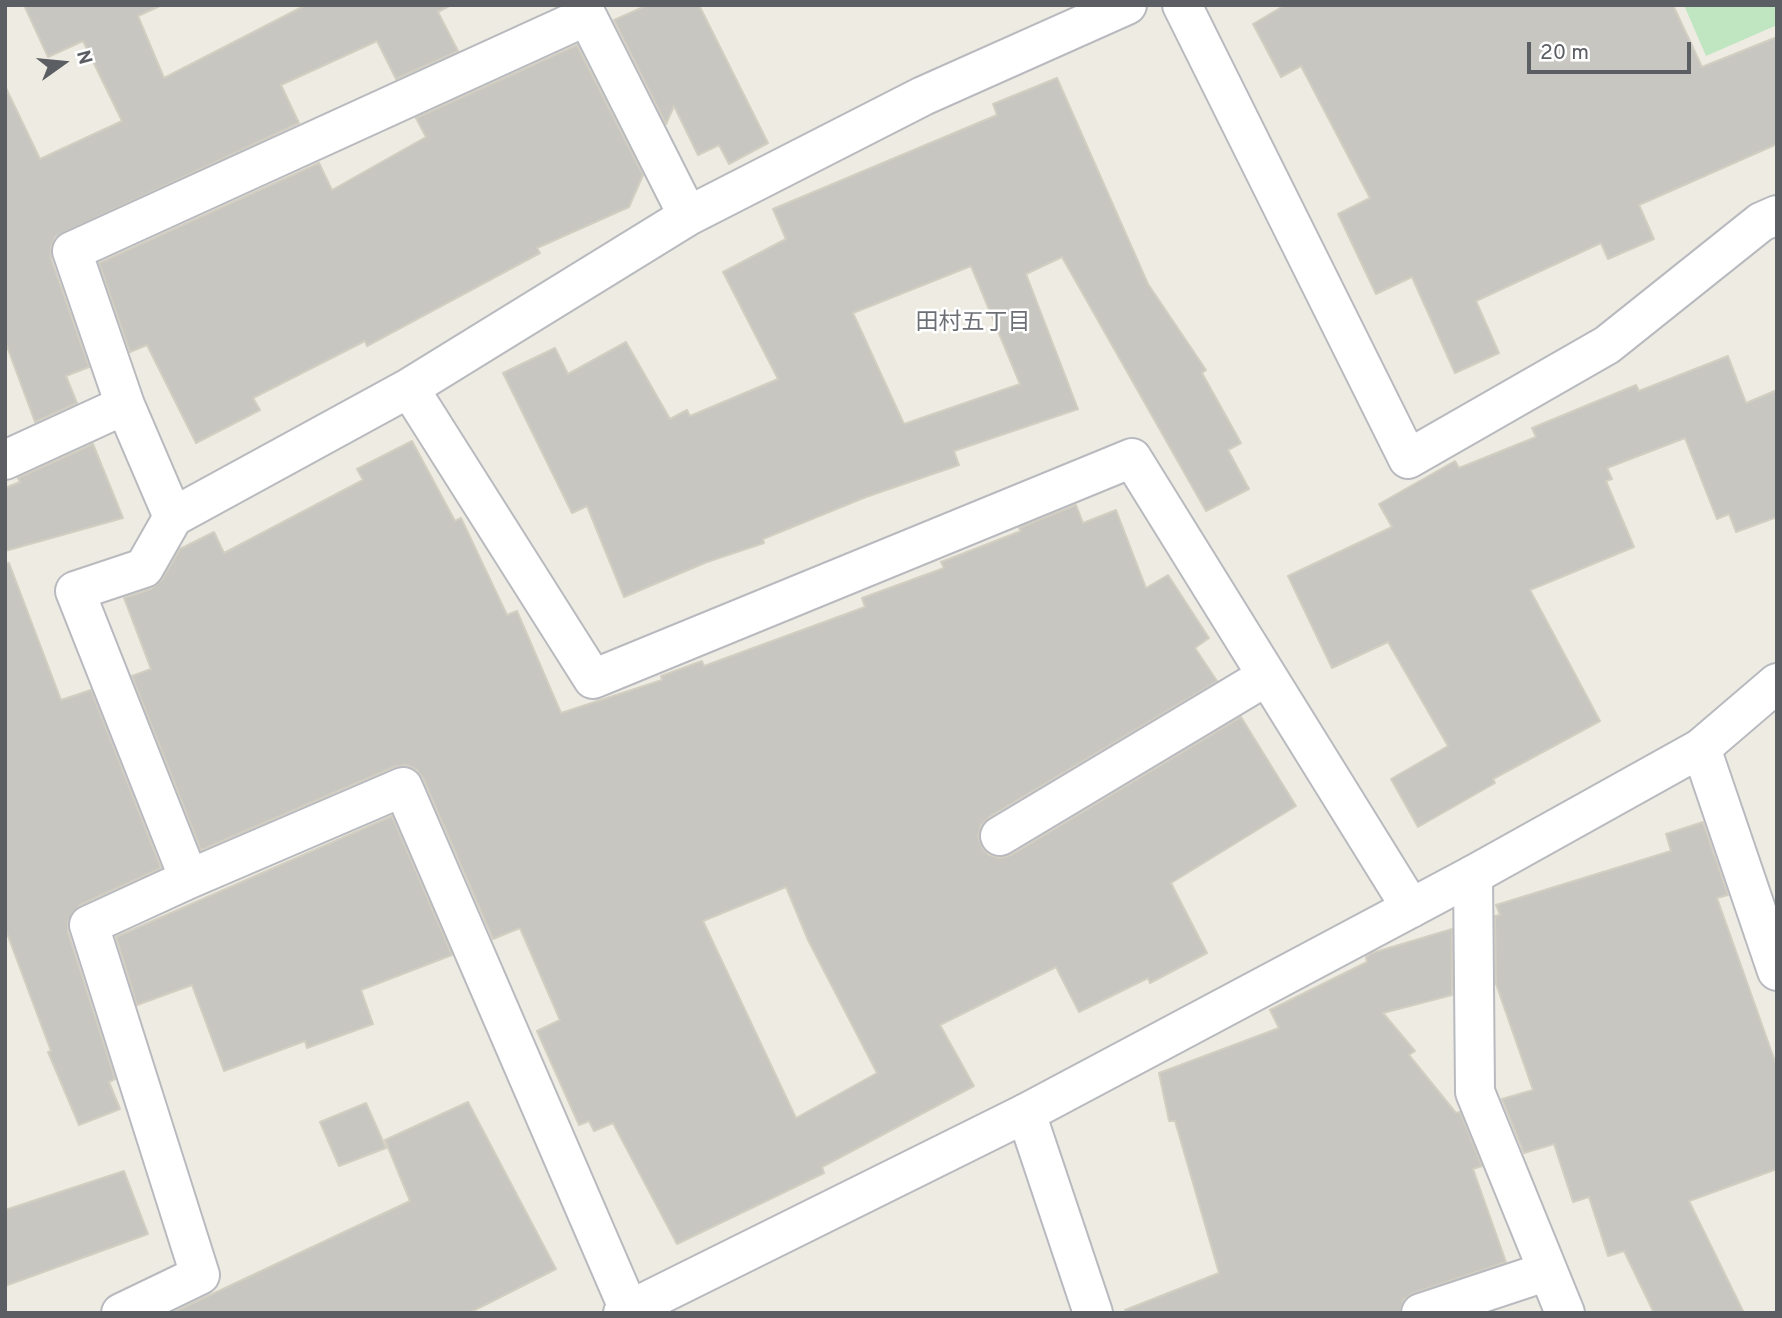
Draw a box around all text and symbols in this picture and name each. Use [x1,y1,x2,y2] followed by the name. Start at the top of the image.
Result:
[28,28,98,98] north arrow
[1530,28,1694,72] scale bar
[1540,40,1589,67] text: 20 m
[70,48,97,67] text: N
[916,310,1030,338] district label: 田村五丁目

